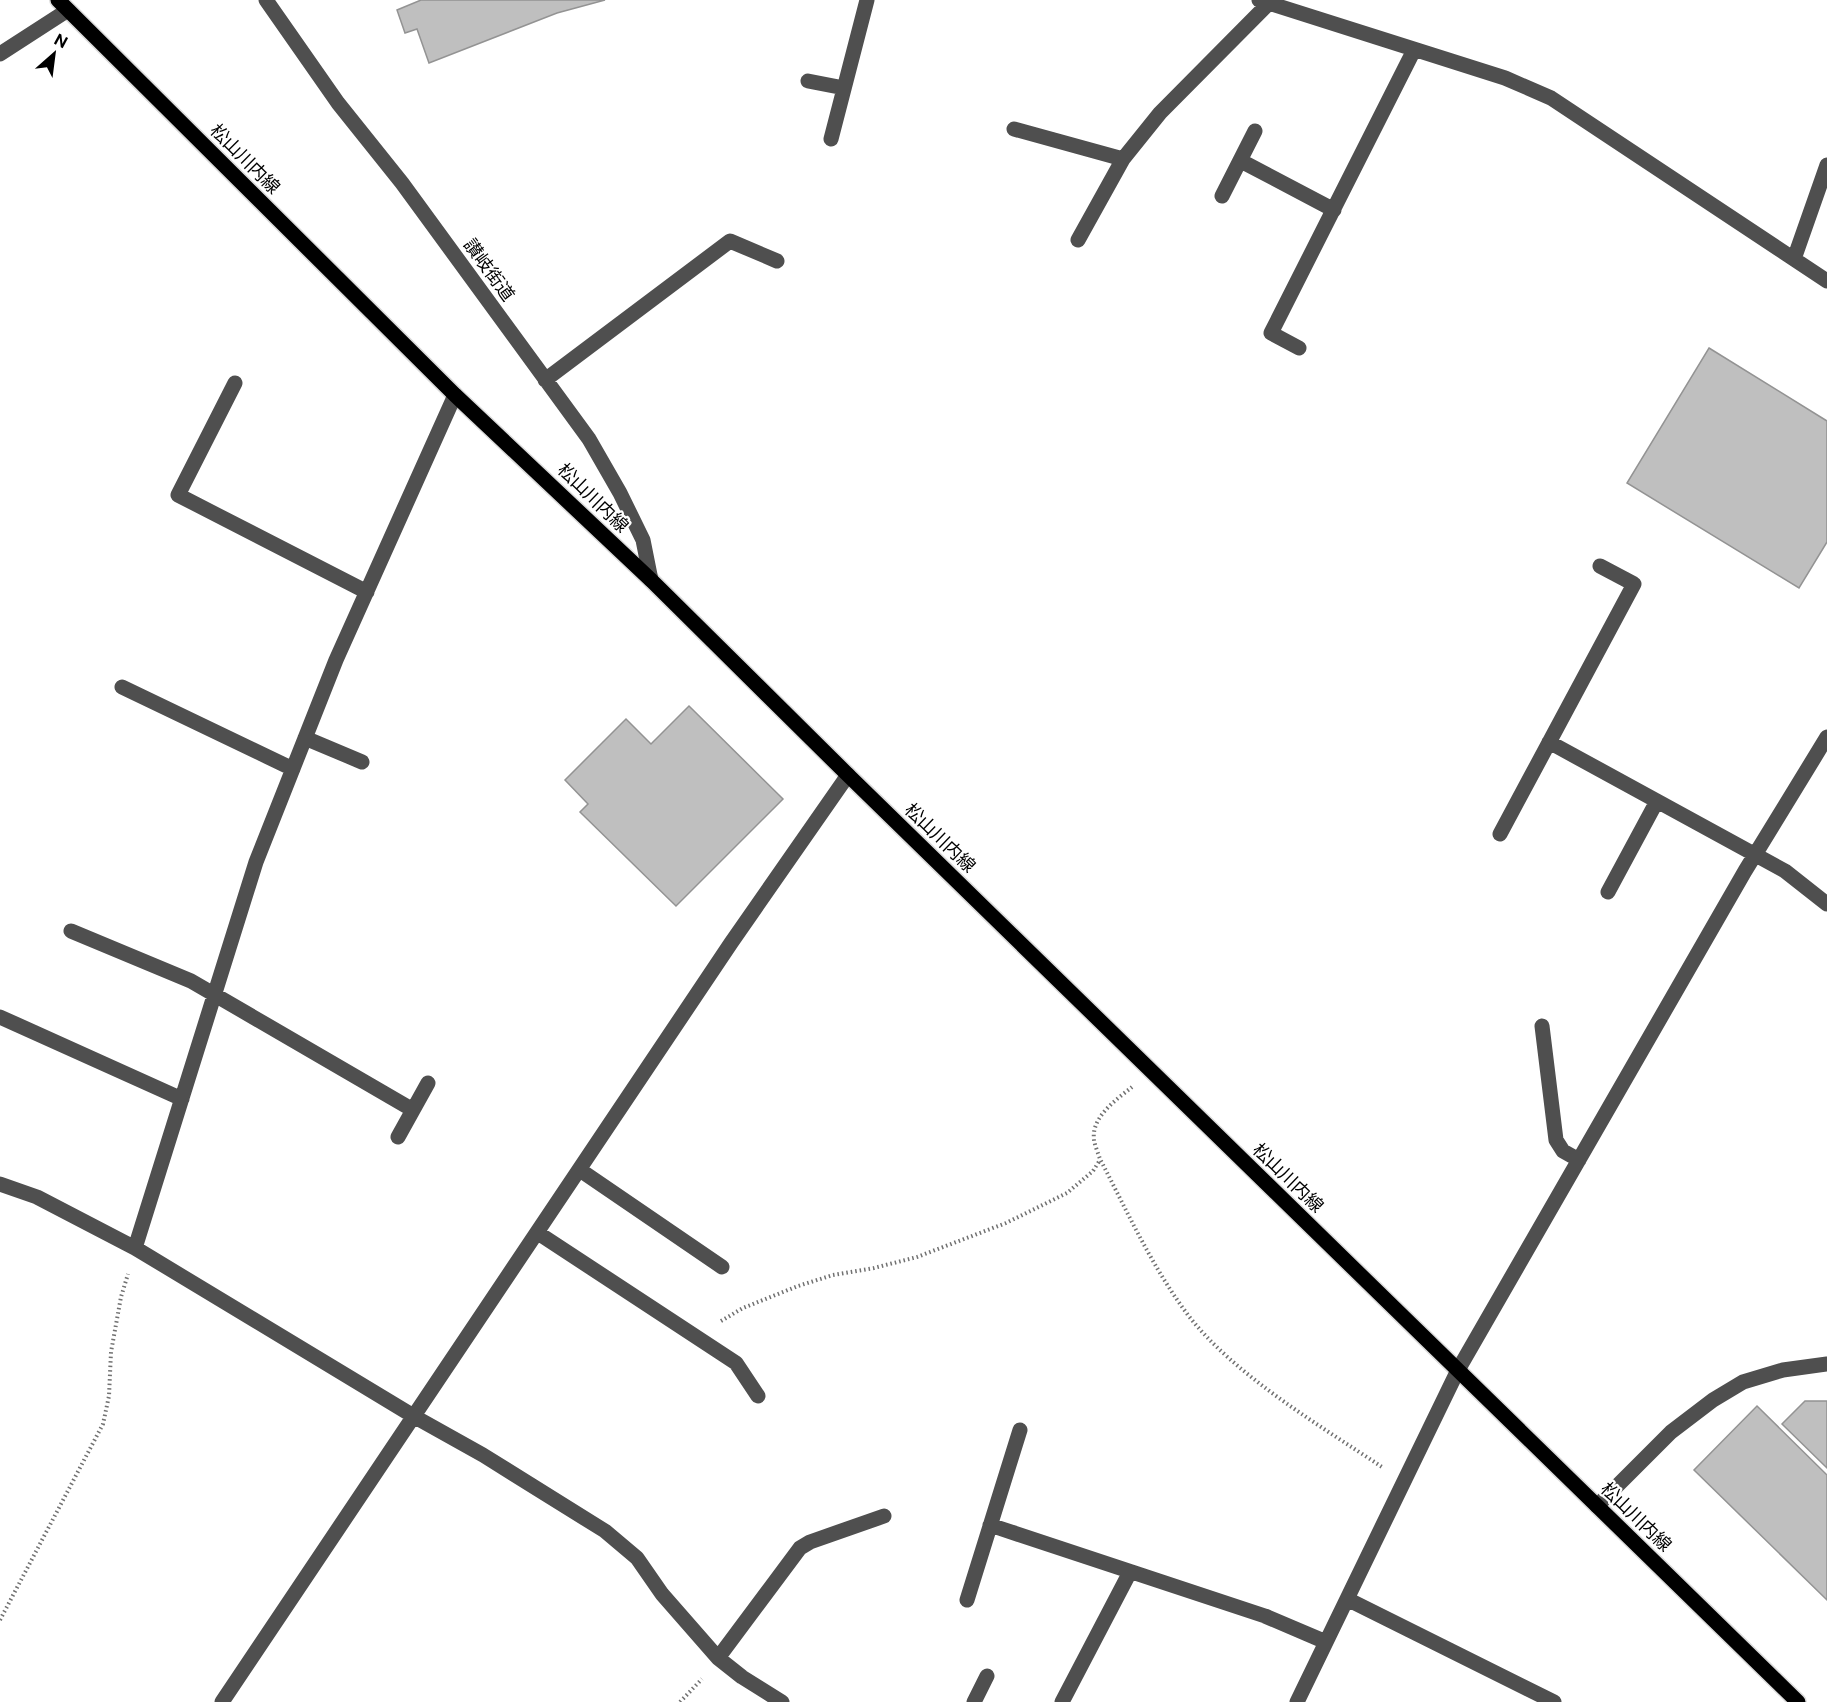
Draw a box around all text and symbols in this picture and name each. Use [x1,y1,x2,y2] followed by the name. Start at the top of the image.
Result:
[24,24,84,84] north arrow
[51,30,71,53] text: N
[206,119,285,198] street label: 松山川内線
[460,234,519,305] street label: 讃岐街道
[554,459,633,536] street label: 松山川内線
[901,799,980,876] street label: 松山川内線
[1249,1139,1328,1216] street label: 松山川内線
[1597,1478,1676,1555] street label: 松山川内線

